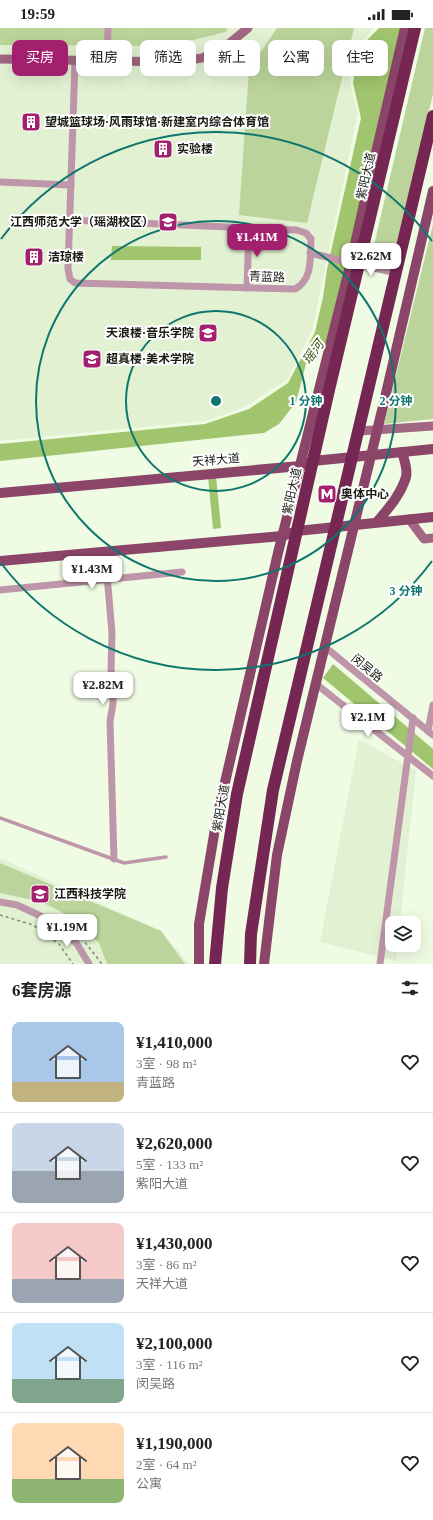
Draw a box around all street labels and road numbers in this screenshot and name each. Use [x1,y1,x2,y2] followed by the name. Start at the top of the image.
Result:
[354,151,378,201] street label: 紫阳大道
[249,269,285,285] street label: 青蓝路
[191,451,241,469] street label: 天祥大道
[280,466,304,516] street label: 紫阳大道
[349,651,385,685] street label: 闵吴路
[210,783,232,833] street label: 紫阳大道

